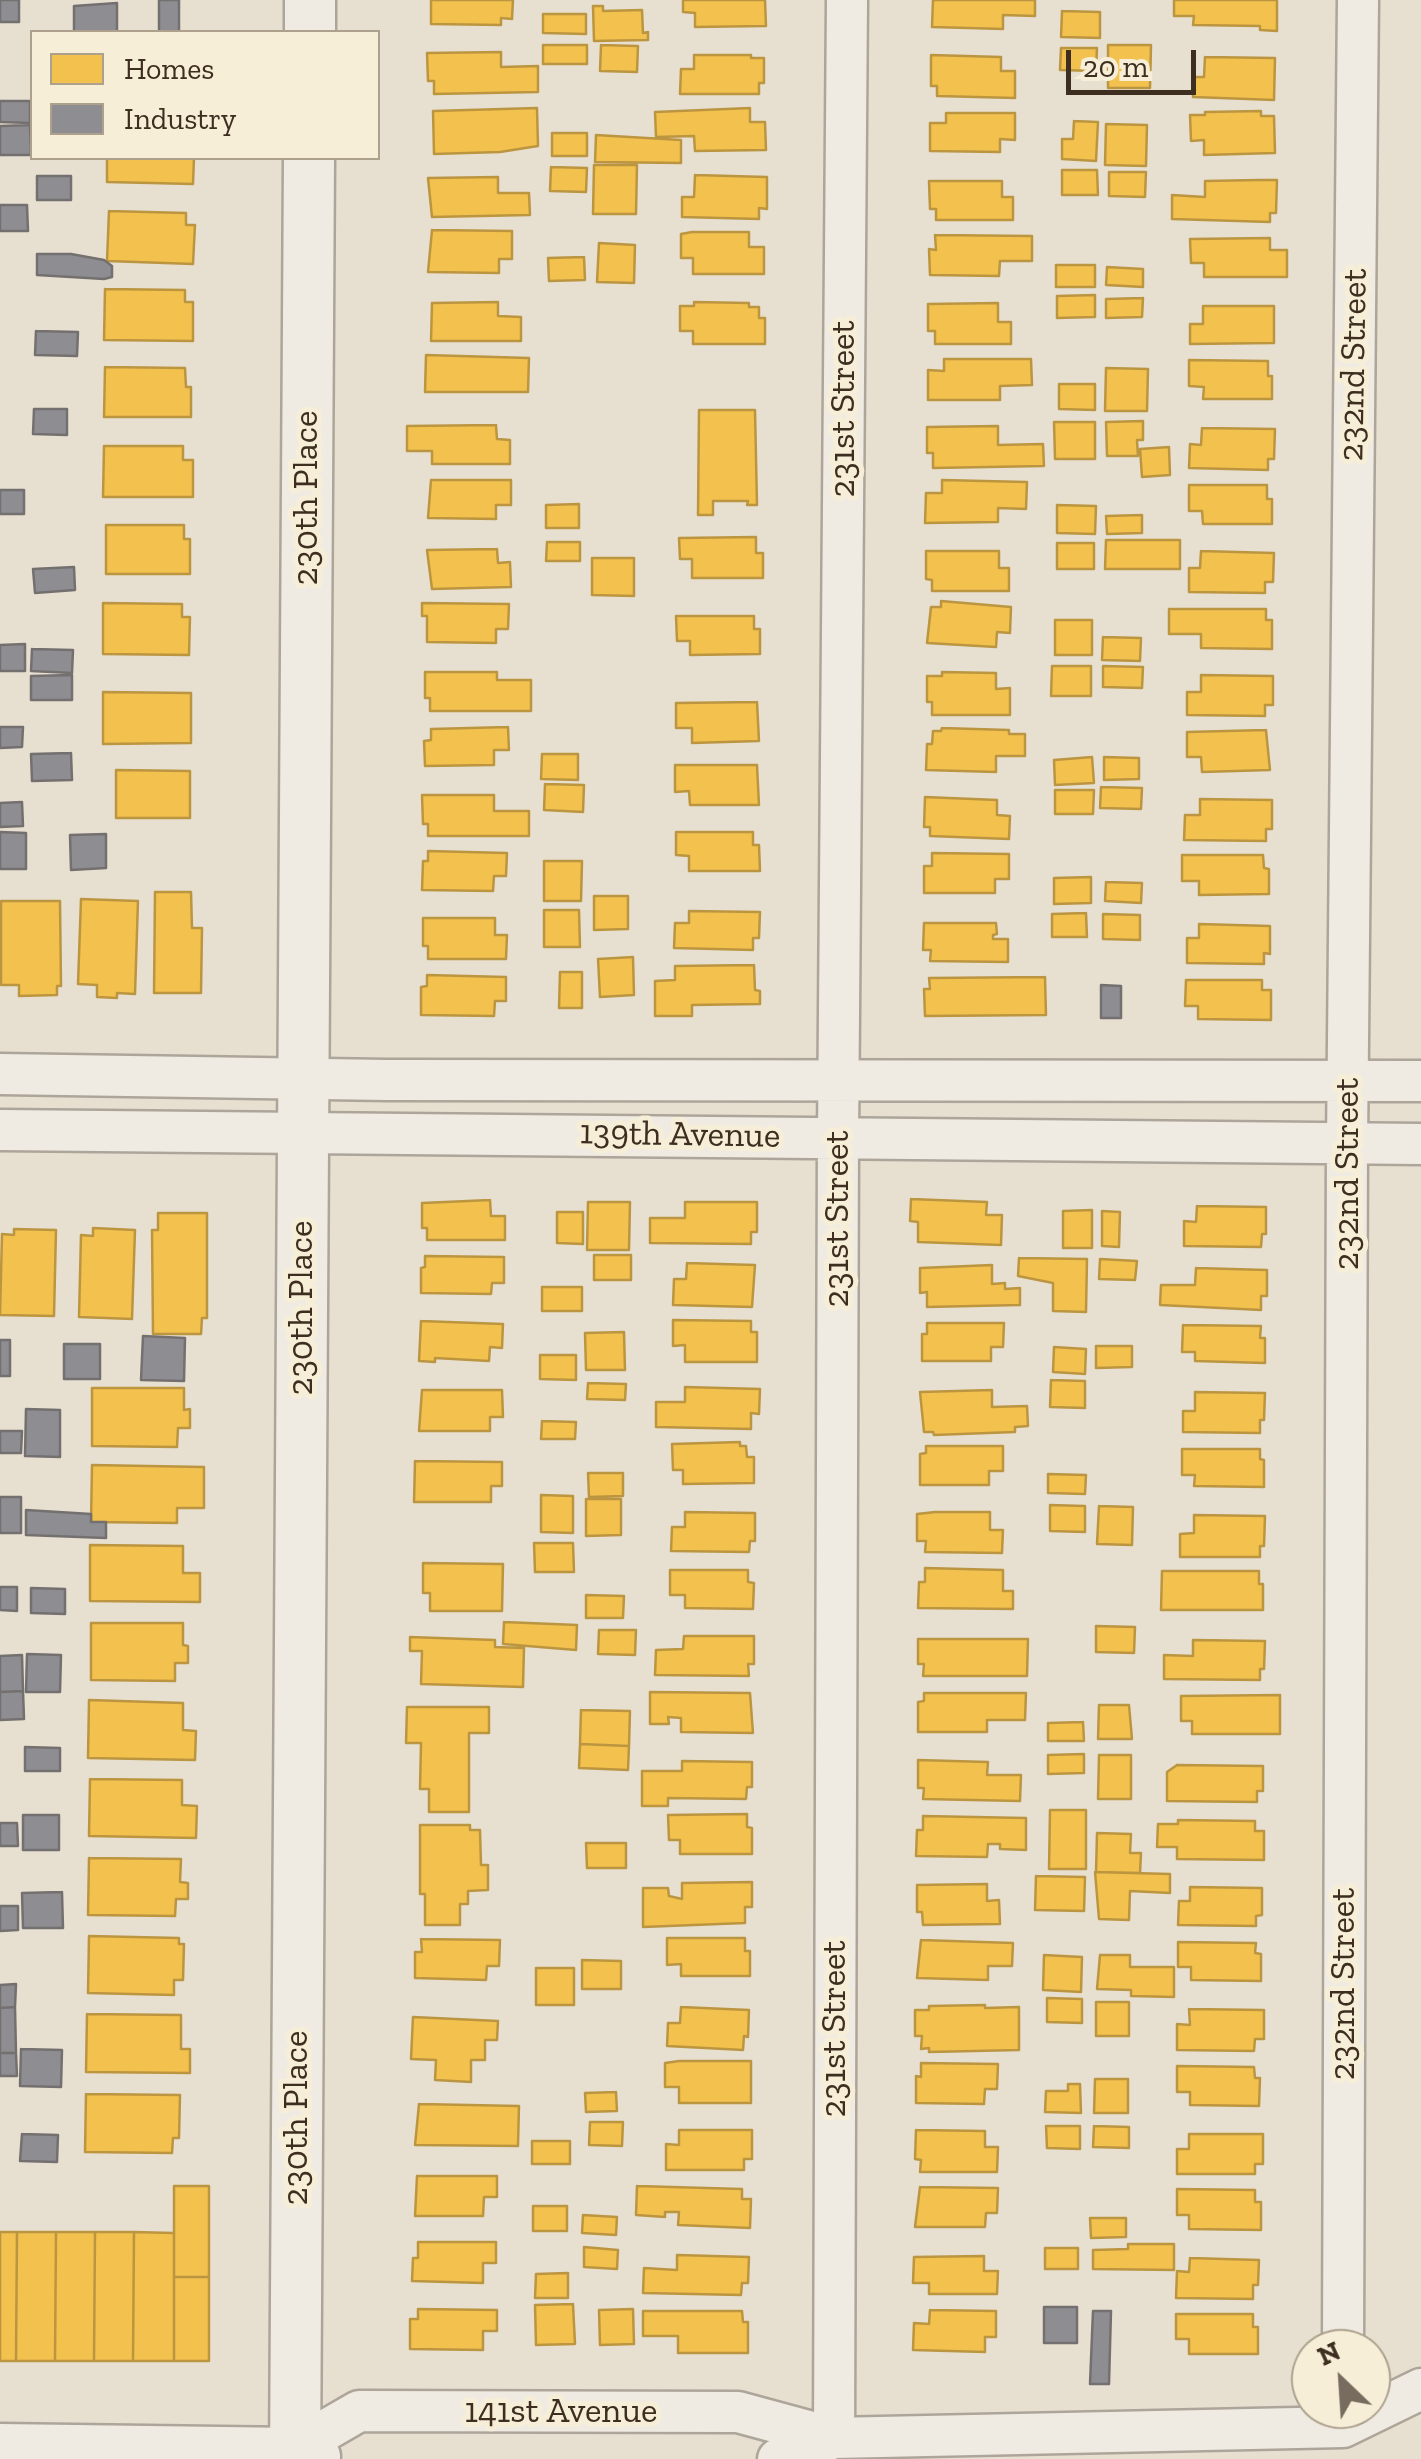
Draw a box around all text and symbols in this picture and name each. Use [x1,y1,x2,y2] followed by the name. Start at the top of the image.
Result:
[30,30,380,160] legend
[1071,30,1201,92] scale bar
[1083,49,1148,85] text: 20 m
[124,51,214,87] text: Homes
[124,101,236,137] text: Industry
[1331,268,1377,462] street label: 232nd Street
[823,320,865,498] street label: 231st Street
[286,411,328,585] street label: 230th Place
[1327,1078,1369,1270] street label: 232nd Street
[579,1112,781,1158] street label: 139th Avenue
[817,1130,859,1308] street label: 231st Street
[281,1221,323,1395] street label: 230th Place
[1323,1888,1365,2080] street label: 232nd Street
[814,1940,856,2118] street label: 231st Street
[276,2031,318,2205] street label: 230th Place
[1291,2329,1391,2429] north arrow
[1312,2334,1346,2373] text: N
[465,2391,657,2433] street label: 141st Avenue

